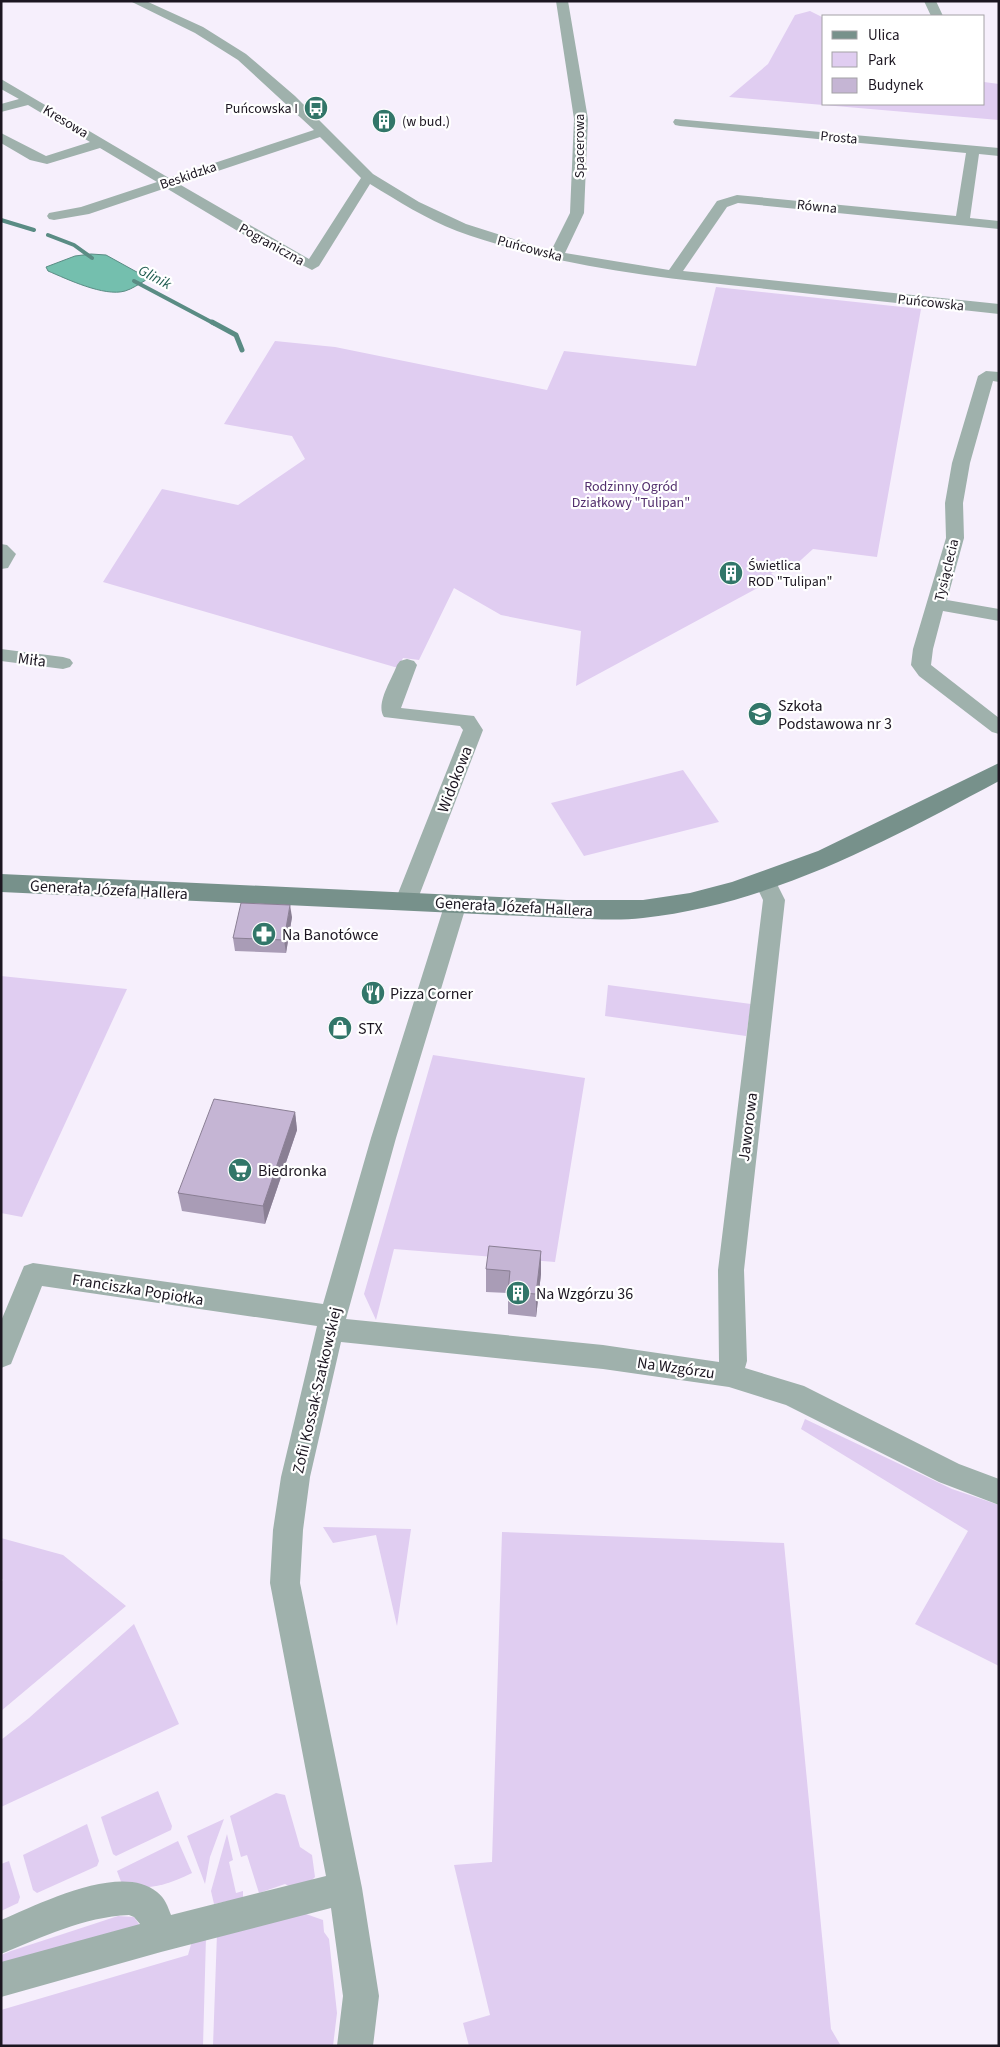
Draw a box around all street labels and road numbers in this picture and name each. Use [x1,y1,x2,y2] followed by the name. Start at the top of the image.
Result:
[39,100,92,143] street label: Kresowa
[570,114,590,178] street label: Spacerowa
[819,126,858,150] street label: Prosta
[157,157,219,195] street label: Beskidzka
[796,195,838,219] street label: Równa
[235,219,308,271] street label: Pograniczna
[495,231,564,267] street label: Puńcowska
[897,290,965,316] street label: Puńcowska
[930,537,964,604] street label: Tysiąclecia
[16,647,47,673] street label: Miła
[432,743,478,816] street label: Widokowa
[29,875,188,905] street label: Generała Józefa Hallera
[434,892,593,922] street label: Generała Józefa Hallera
[733,1091,763,1163] street label: Jaworowa
[71,1269,205,1311] street label: Franciszka Popiołka
[287,1305,347,1476] street label: Zofii Kossak-Szatkowskiej
[636,1352,716,1384] street label: Na Wzgórzu

